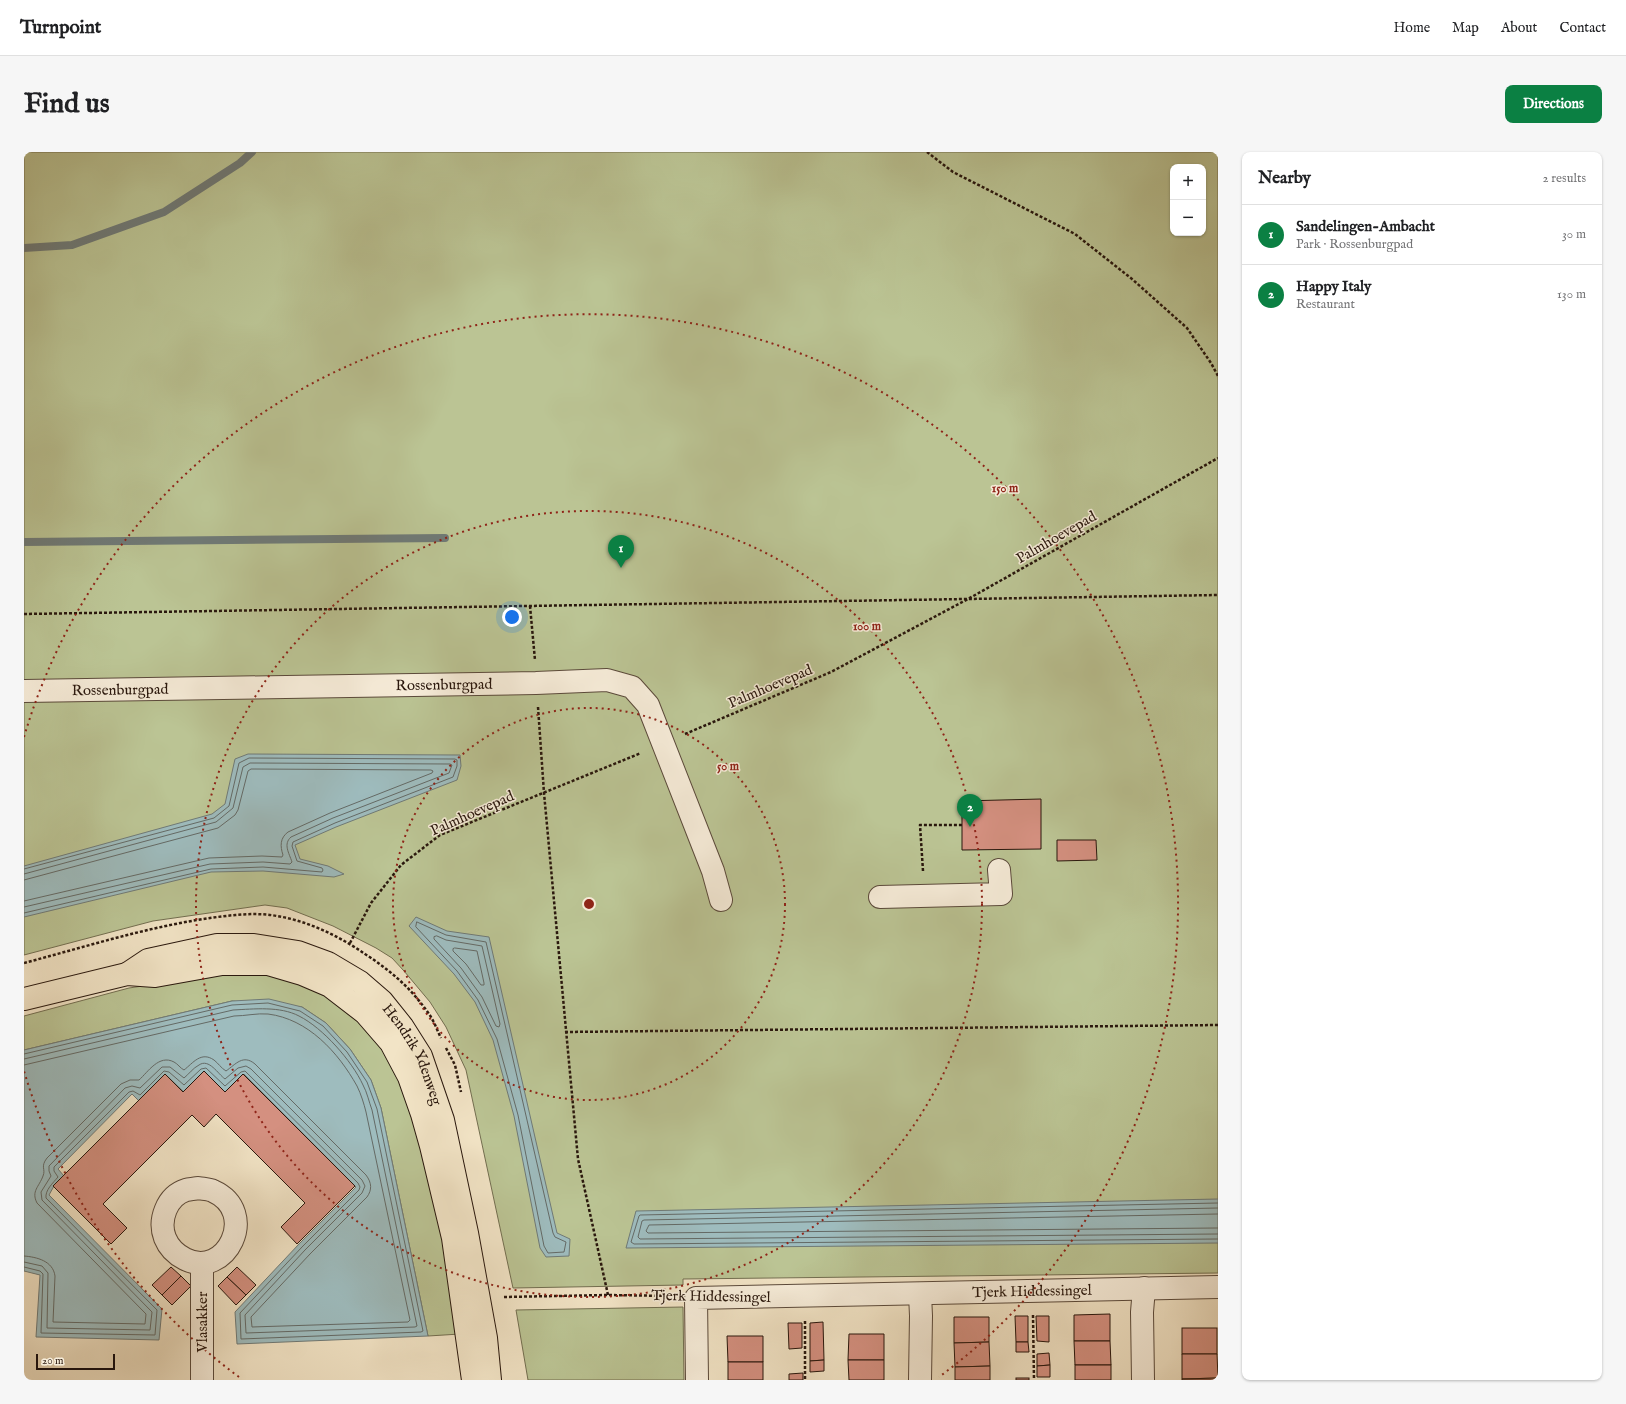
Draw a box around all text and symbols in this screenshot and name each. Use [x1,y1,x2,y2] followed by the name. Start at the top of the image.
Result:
[20,16,101,40] text: Turnpoint
[1394,19,1430,37] text: Home
[1452,19,1479,37] text: Map
[1501,19,1537,37] text: About
[1559,19,1606,37] text: Contact
[1505,85,1602,123] button: Directions
[24,87,110,122] text: Find us
[1170,164,1206,236] map controls
[1170,164,1206,200] button: +
[1258,168,1311,189] text: Nearby
[1542,170,1586,187] text: 2 results
[1170,200,1206,236] button: −
[1296,217,1435,236] text: Sandelingen-Ambacht
[1269,226,1273,243] text: 1
[1562,226,1586,243] text: 30 m
[1296,236,1413,253] text: Park · Rossenburgpad
[1296,277,1371,296] text: Happy Italy
[1268,286,1274,303] text: 2
[1557,286,1586,303] text: 130 m
[1296,296,1355,313] text: Restaurant
[992,481,1019,496] text: 150 m
[1013,506,1101,568] street label: Palmhoevepad
[608,535,634,568] pin: 1
[502,607,522,627] your location
[853,619,882,634] text: 100 m
[725,660,816,713] street label: Palmhoevepad
[395,675,494,695] street label: Rossenburgpad
[71,680,170,700] street label: Rossenburgpad
[717,759,740,774] text: 50 m
[427,786,518,840] street label: Palmhoevepad
[957,794,983,827] pin: 2
[582,897,596,911] centre of rings
[378,1000,447,1109] street label: Hendrik Ydenweg
[972,1281,1093,1302] street label: Tjerk Hiddessingel
[651,1286,772,1307] street label: Tjerk Hiddessingel
[193,1291,212,1353] street label: Vlasakker
[36,1352,115,1371] scale bar
[42,1354,63,1368] text: 20 m

